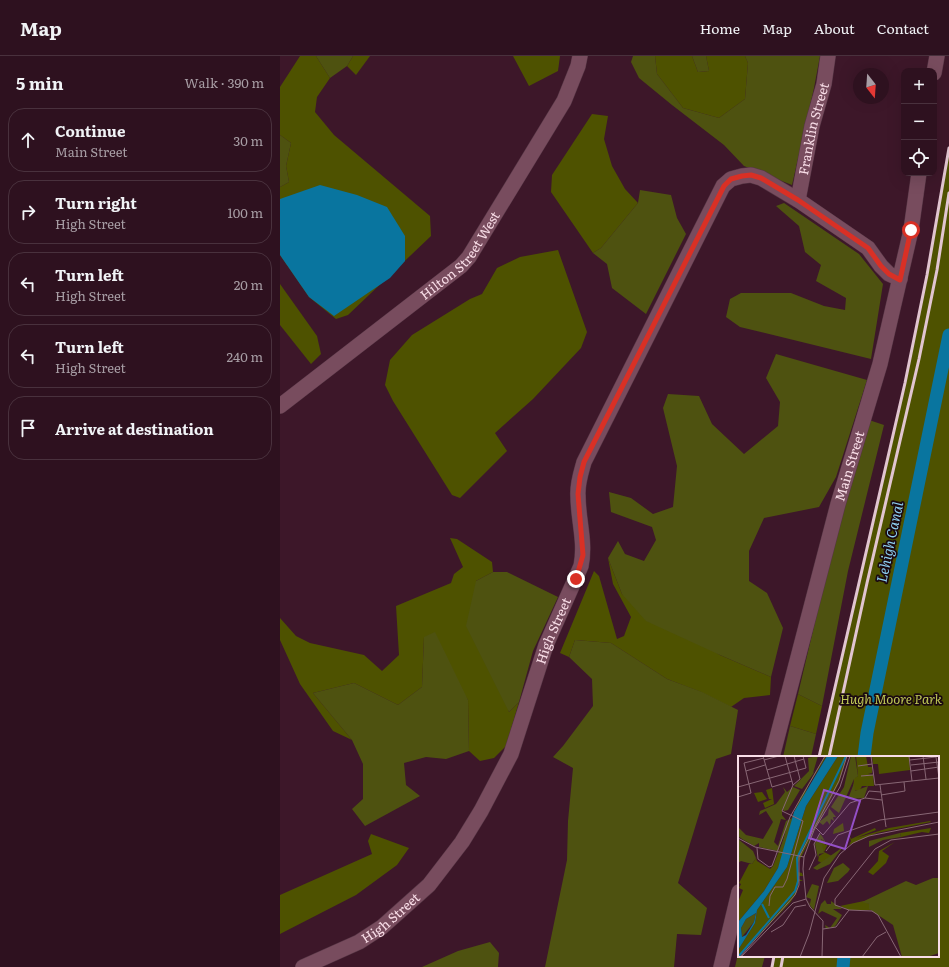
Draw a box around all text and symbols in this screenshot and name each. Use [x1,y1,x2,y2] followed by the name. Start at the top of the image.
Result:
[20,14,62,42] text: Map
[700,18,740,38] text: Home
[762,18,792,38] text: Map
[814,18,855,38] text: About
[877,18,929,38] text: Contact
[853,68,889,104] north arrow
[901,68,937,176] map controls
[901,68,937,104] button: +
[16,70,64,95] text: 5 min
[185,73,264,92] text: Walk · 390 m
[793,79,833,176] street label: Franklin Street
[901,104,937,140] button: −
[55,119,125,142] text: Continue
[17,129,39,151] icon: ahead
[233,131,263,150] text: 30 m
[901,140,937,176] button: locate
[55,142,128,161] text: Main Street
[55,191,137,214] text: Turn right
[17,201,39,223] icon: right
[227,203,263,222] text: 100 m
[416,207,504,304] street label: Hilton Street West
[55,214,126,233] text: High Street
[902,221,920,239] route start
[55,263,124,286] text: Turn left
[17,273,39,295] icon: left
[234,275,263,294] text: 20 m
[55,286,126,305] text: High Street
[55,335,124,358] text: Turn left
[17,345,39,367] icon: left
[227,347,263,366] text: 240 m
[55,358,126,377] text: High Street
[17,417,39,439] icon: arrive
[55,417,214,440] text: Arrive at destination
[829,428,869,503] street label: Main Street
[871,500,907,584] water label: Lehigh Canal
[567,570,585,588] route end
[530,594,575,667] street label: High Street
[840,689,943,708] park label: Hugh Moore Park
[738,756,939,957] inset map
[357,887,424,947] street label: High Street

